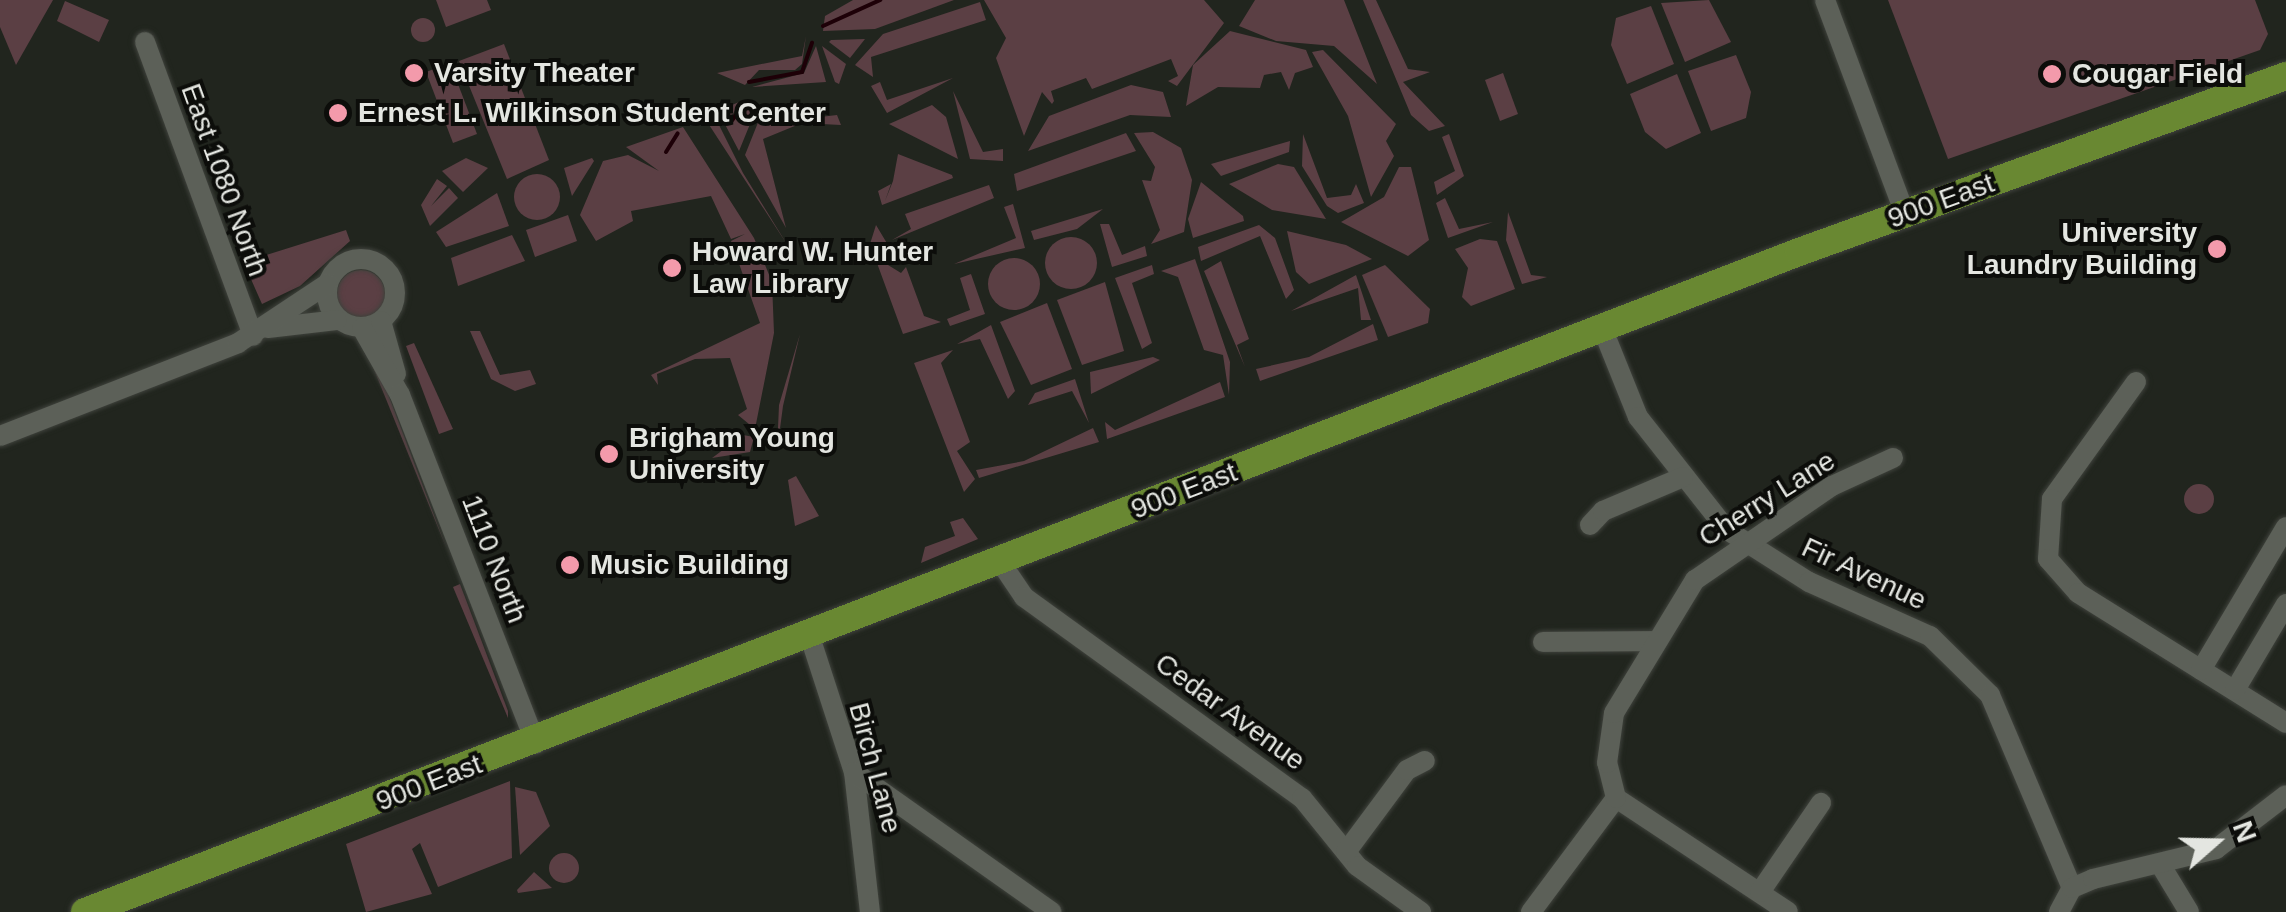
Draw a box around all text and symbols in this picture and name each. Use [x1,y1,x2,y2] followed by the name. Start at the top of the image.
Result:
[434,56,635,90] place label: Varsity Theater
[2072,57,2243,91] place label: Cougar Field
[403,62,425,84] marker: Varsity Theater
[2041,63,2063,85] marker: Cougar Field
[174,79,274,281] street label: East 1080 North
[358,96,826,130] place label: Ernest L. Wilkinson Student Center
[327,102,349,124] marker: Ernest L. Wilkinson Student Center
[1883,166,1999,236] street label: 900 East
[1967,216,2197,282] place label: University Laundry Building
[692,235,933,301] place label: Howard W. Hunter Law Library
[2206,238,2228,260] marker: University Laundry Building
[661,257,683,279] marker: Howard W. Hunter Law Library
[629,421,835,487] place label: Brigham Young University
[598,443,620,465] marker: Brigham Young University
[1693,444,1841,554] street label: Cherry Lane
[1126,456,1242,526] street label: 900 East
[454,490,534,628] street label: 1110 North
[1796,530,1932,618] street label: Fir Avenue
[590,548,789,582] place label: Music Building
[559,554,581,576] marker: Music Building
[1148,646,1312,778] street label: Cedar Avenue
[841,699,909,837] street label: Birch Lane
[371,748,487,818] street label: 900 East
[2166,792,2266,892] north arrow
[2227,817,2263,846] text: N

